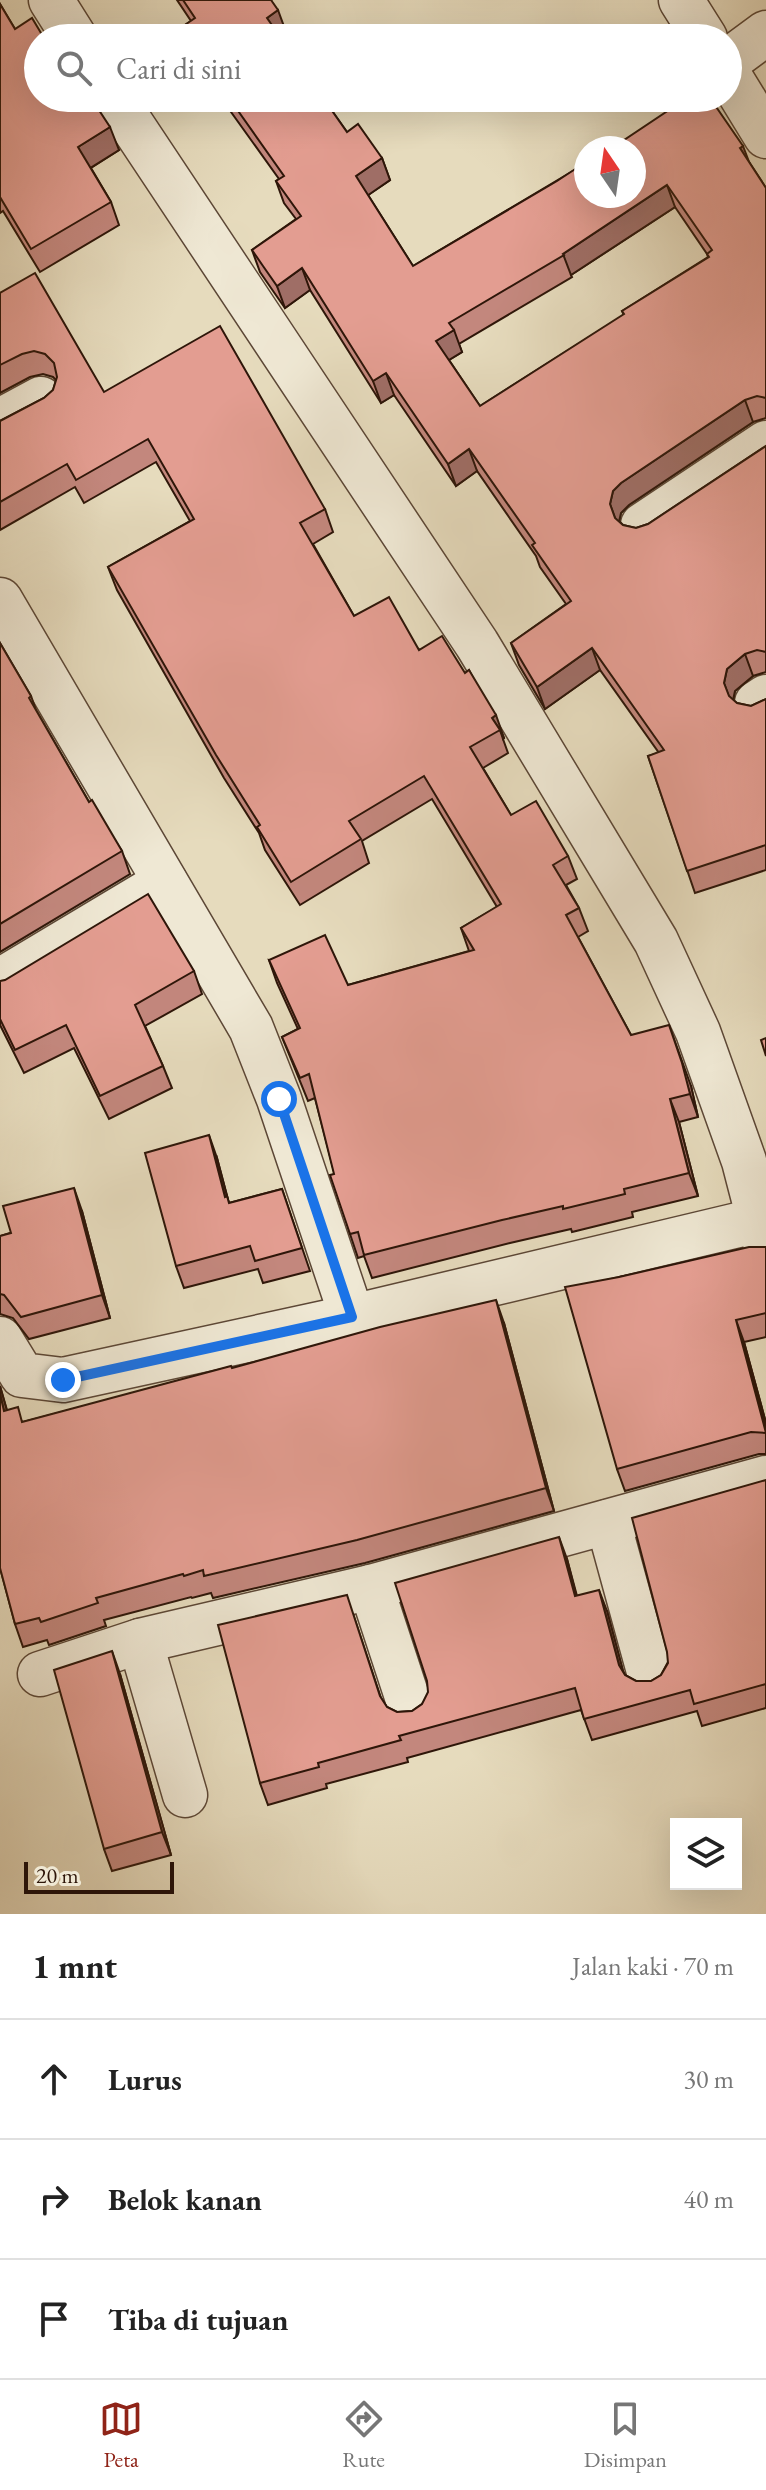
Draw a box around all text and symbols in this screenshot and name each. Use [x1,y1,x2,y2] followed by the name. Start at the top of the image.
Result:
[24,24,742,112] search box
[52,46,96,90] icon: search
[116,49,241,88] text: Cari di sini
[574,136,646,208] north arrow
[261,1081,297,1117] route start
[45,1362,81,1398] route end
[670,1818,742,1890] map controls
[670,1818,742,1890] button: layers
[24,1858,174,1894] scale bar
[36,1861,79,1890] text: 20 m
[32,1944,117,1988] text: 1 mnt
[572,1949,734,1983] text: Jalan kaki · 70 m
[32,2057,76,2101] icon: ahead
[108,2060,182,2099] text: Lurus
[684,2062,734,2096] text: 30 m
[32,2177,76,2221] icon: right
[108,2180,262,2219] text: Belok kanan
[684,2182,734,2216] text: 40 m
[32,2297,76,2341] icon: arrive
[108,2300,288,2339] text: Tiba di tujuan
[99,2397,143,2474] tab: Peta
[342,2397,386,2474] tab: Rute
[584,2397,667,2474] tab: Disimpan

